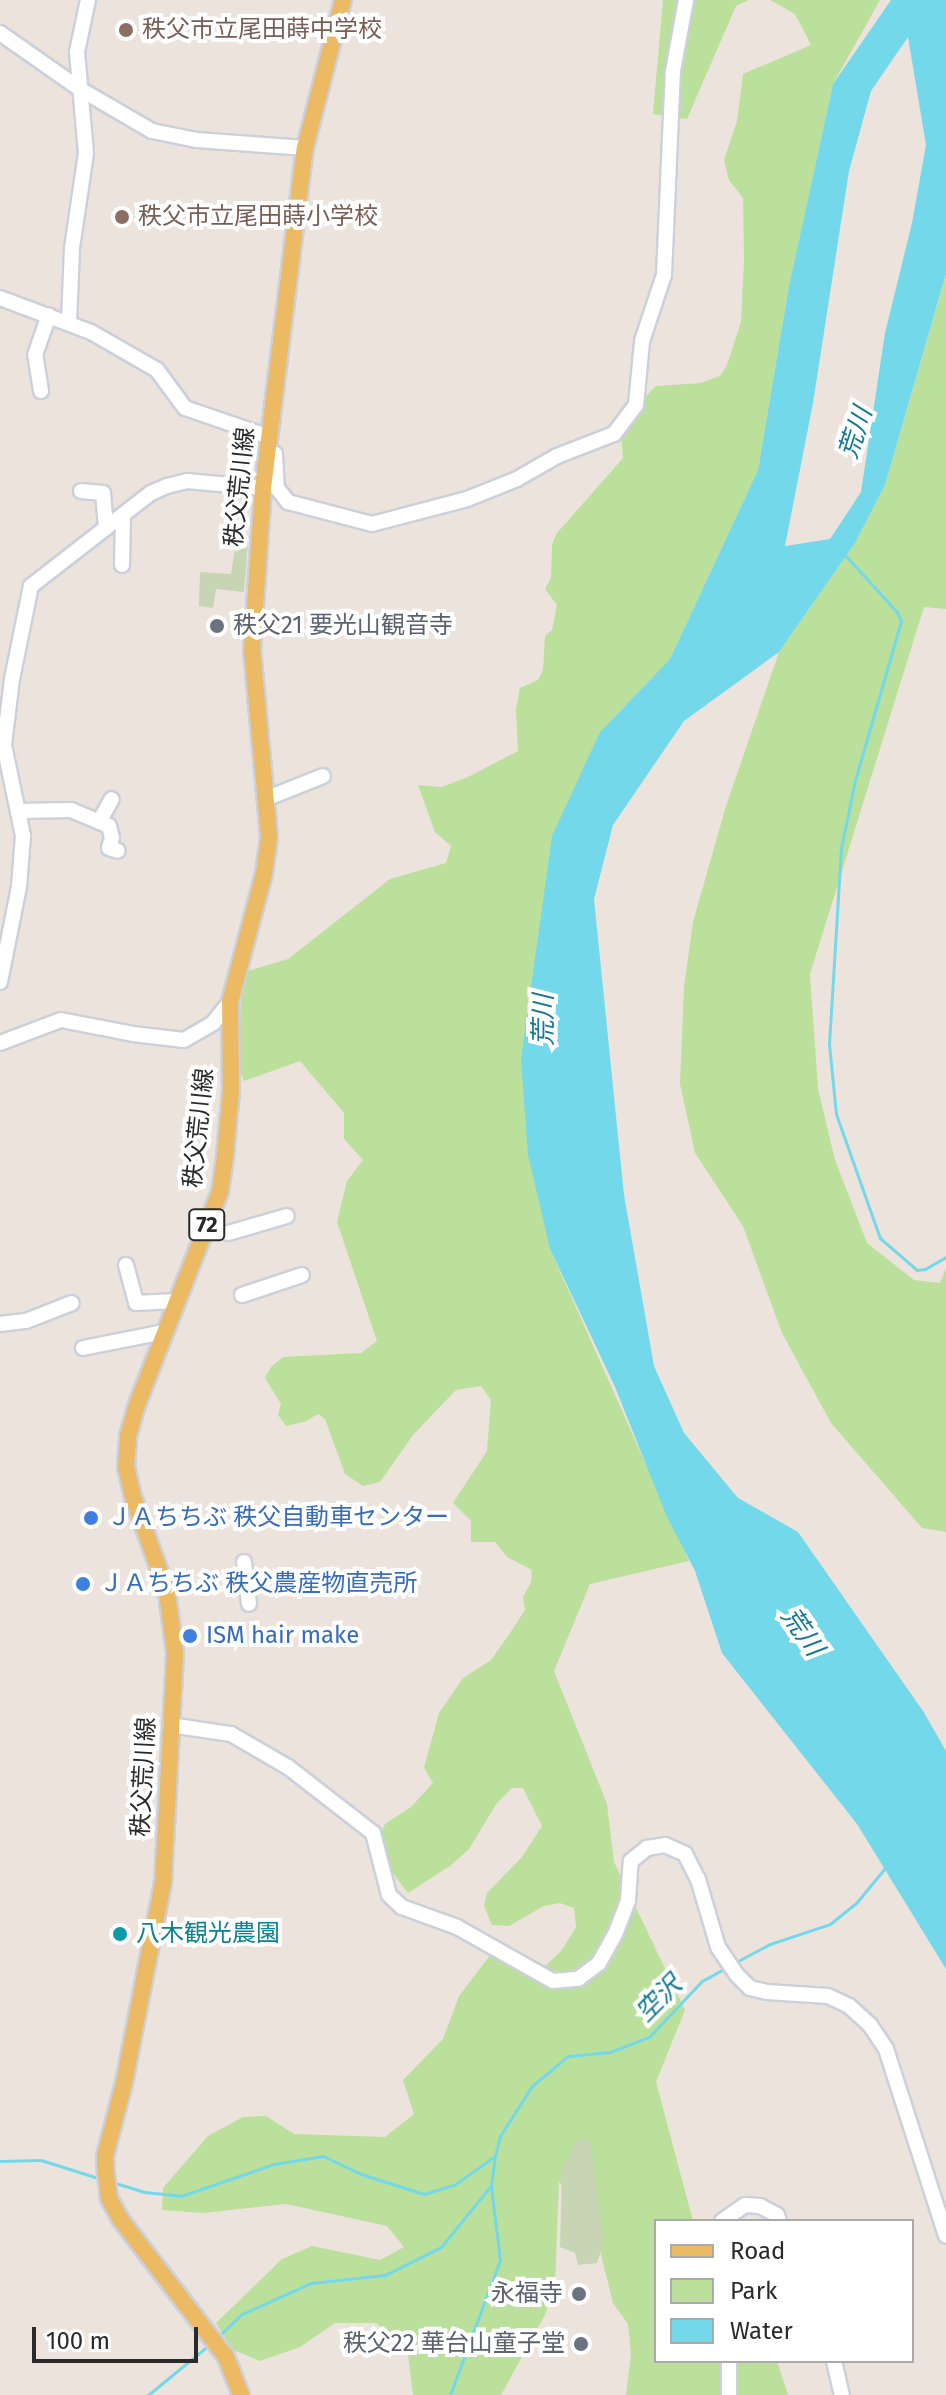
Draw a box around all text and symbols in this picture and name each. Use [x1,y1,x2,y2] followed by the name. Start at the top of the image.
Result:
[142,16,382,44] place label: 秩父市立尾田蒔中学校
[117,21,135,39] marker: 秩父市立尾田蒔中学校
[138,203,378,231] place label: 秩父市立尾田蒔小学校
[113,208,131,226] marker: 秩父市立尾田蒔小学校
[833,403,879,463] water label: 荒川
[219,426,261,548] street label: 秩父荒川線
[233,612,453,640] place label: 秩父21 要光山観音寺
[208,617,226,635] marker: 秩父21 要光山観音寺
[528,994,560,1046] water label: 荒川
[178,1067,220,1189] street label: 秩父荒川線
[187,1207,227,1243] road number: 72
[107,1504,449,1532] place label: ＪＡちちぶ 秩父自動車センター
[82,1509,100,1527] marker: ＪＡちちぶ 秩父自動車センター
[99,1570,417,1598] place label: ＪＡちちぶ 秩父農産物直売所
[74,1575,92,1593] marker: ＪＡちちぶ 秩父農産物直売所
[774,1602,830,1662] water label: 荒川
[206,1622,359,1650] place label: ISM hair make
[181,1627,199,1645] marker: ISM hair make
[126,1716,162,1838] street label: 秩父荒川線
[136,1920,280,1948] place label: 八木観光農園
[111,1925,129,1943] marker: 八木観光農園
[630,1970,688,2028] water label: 空沢
[654,2219,914,2363] legend
[730,2237,785,2265] text: Road
[730,2277,777,2305] text: Park
[491,2280,563,2308] place label: 永福寺
[570,2285,588,2303] marker: 永福寺
[36,2311,202,2361] scale bar
[730,2317,793,2345] text: Water
[46,2327,110,2355] text: 100 m
[343,2330,565,2358] place label: 秩父22 華台山童子堂
[572,2335,590,2353] marker: 秩父22 華台山童子堂

